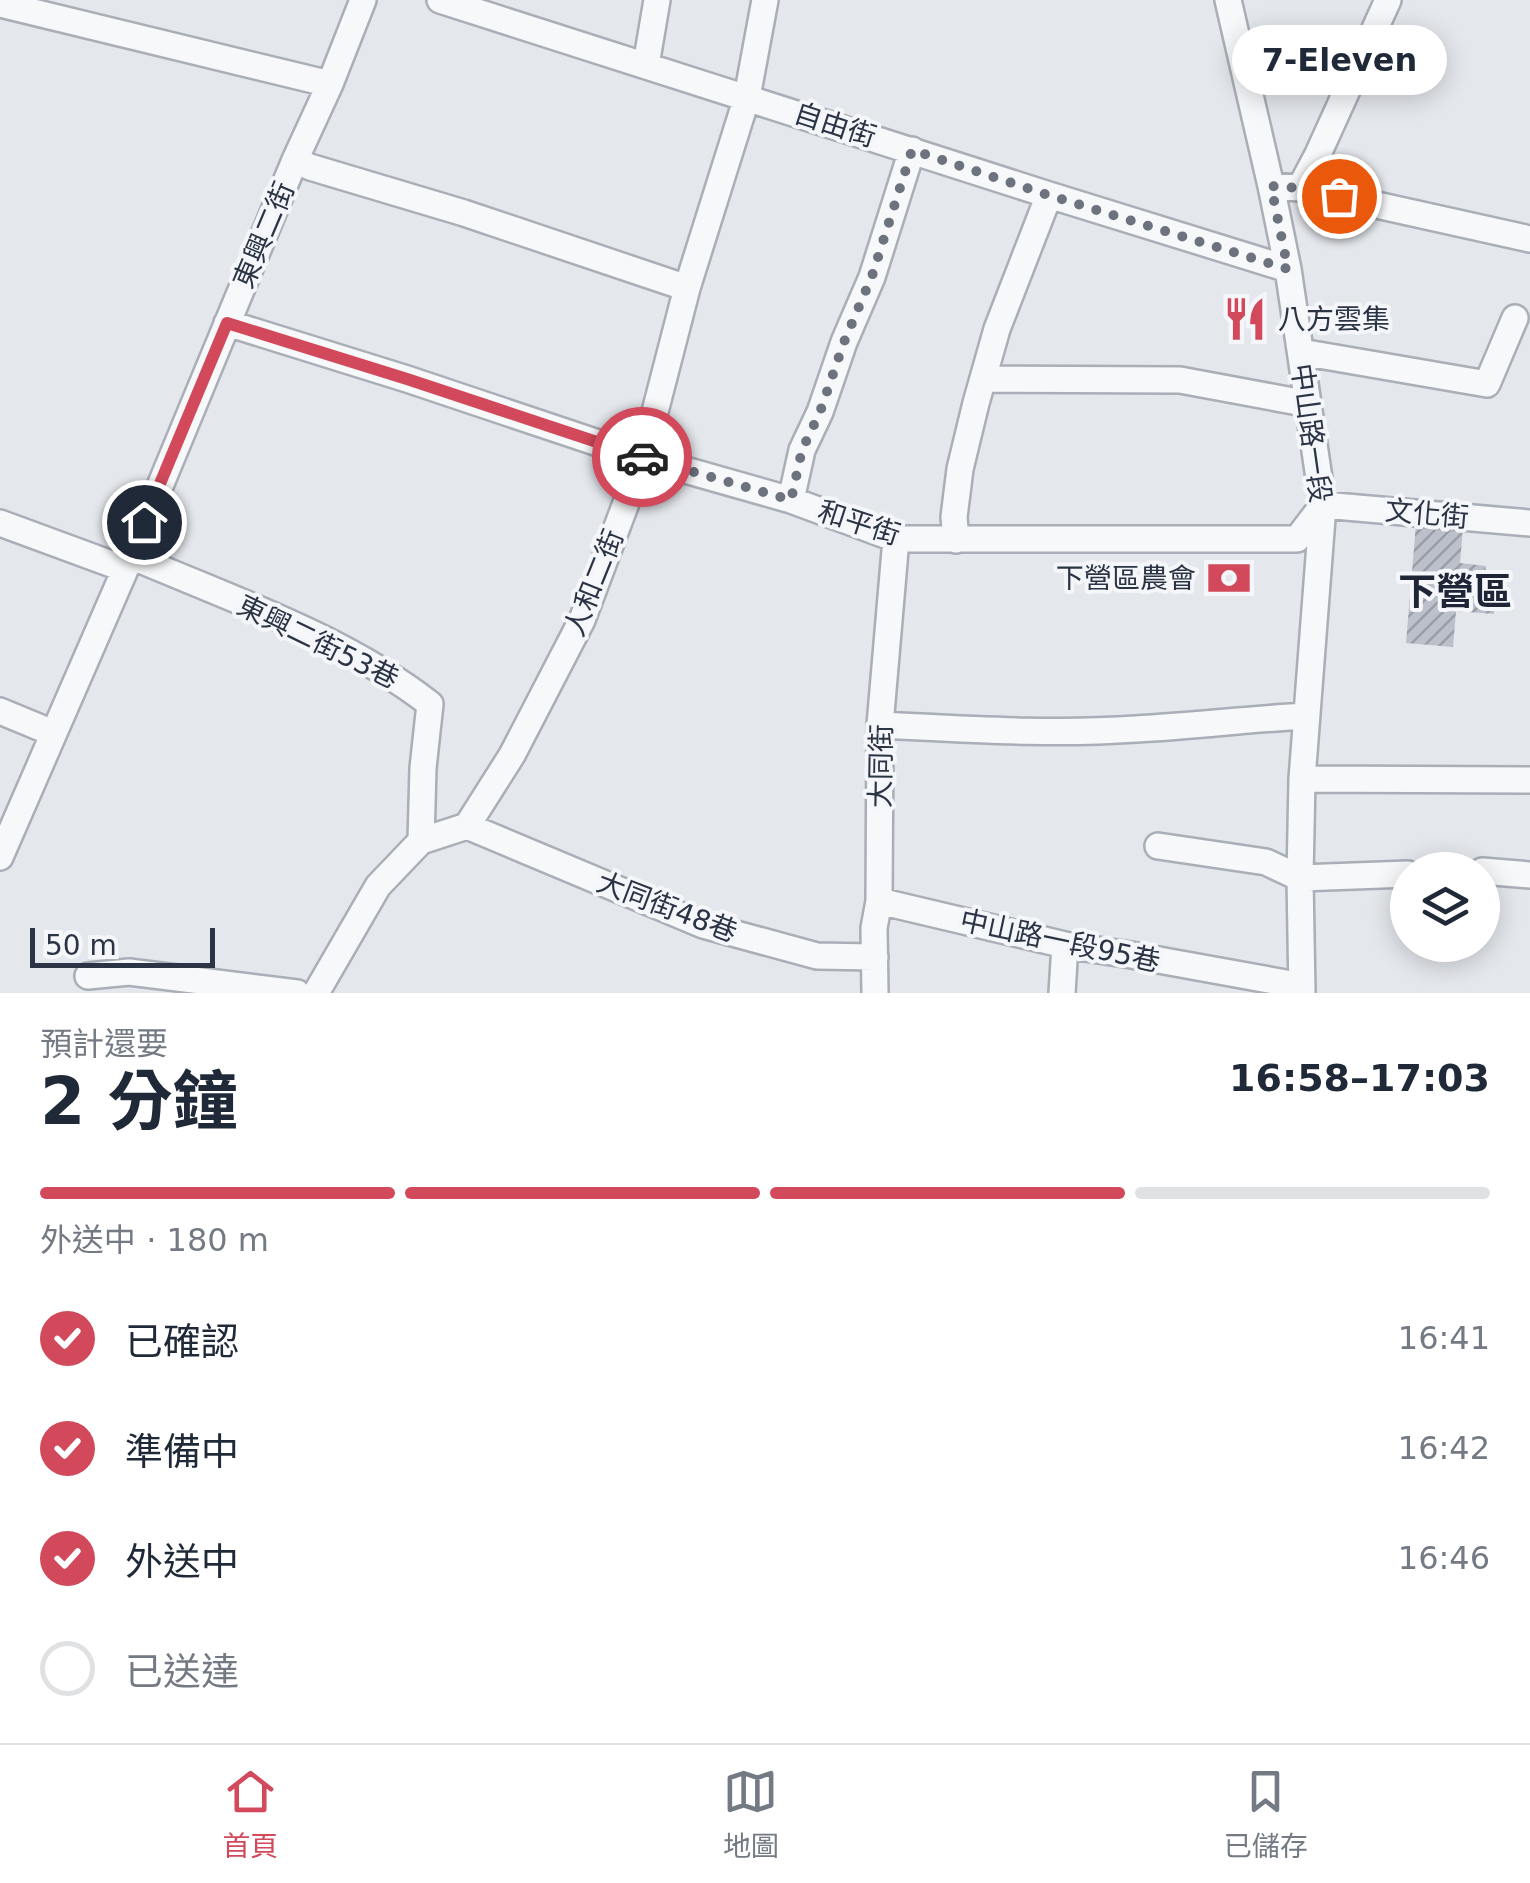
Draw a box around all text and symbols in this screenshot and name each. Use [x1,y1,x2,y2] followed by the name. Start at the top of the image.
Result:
[1232,26,1446,96] callout: 7-Eleven
[1262,41,1417,79] text: 7-Eleven
[790,96,880,154] street label: 自由街
[1297,154,1382,239] pin
[1312,169,1367,224] icon: bag
[227,177,301,293] street label: 東興二街
[1221,295,1269,343] restaurant icon: 八方雲集
[1278,303,1390,336] place label: 八方雲集
[1285,361,1337,505] street label: 中山路一段
[592,407,692,507] courier
[615,430,670,485] icon: car
[102,480,187,565] pin
[814,494,904,552] street label: 和平街
[1384,494,1470,534] street label: 文化街
[117,495,172,550] icon: home
[558,525,630,641] street label: 人和二街
[1205,554,1253,602] bank icon: 下營區農會
[1056,562,1196,595] place label: 下營區農會
[1398,570,1512,614] district label: 下營區
[232,589,404,695] street label: 東興二街53巷
[864,724,898,808] street label: 大同街
[1390,852,1500,962] map controls
[1390,852,1500,962] button: layers
[592,865,742,949] street label: 大同街48巷
[957,904,1163,978] street label: 中山路一段95巷
[30,923,215,968] scale bar
[45,929,117,962] text: 50 m
[40,1025,168,1063] text: 預計還要
[1229,1056,1490,1100] text: 16:58–17:03
[40,1064,238,1139] text: 2 分鐘
[40,1221,269,1259] text: 外送中 · 180 m
[40,1311,95,1366] icon: check
[1398,1319,1490,1357] text: 16:41
[125,1320,239,1364] text: 已確認
[40,1421,95,1476] icon: check
[1398,1429,1490,1467] text: 16:42
[125,1430,239,1474] text: 準備中
[40,1531,95,1586] icon: check
[1398,1539,1490,1577] text: 16:46
[125,1540,239,1584] text: 外送中
[125,1650,239,1694] text: 已送達
[222,1764,278,1864] tab: 首頁
[723,1764,779,1864] tab: 地圖
[1224,1764,1308,1864] tab: 已儲存

